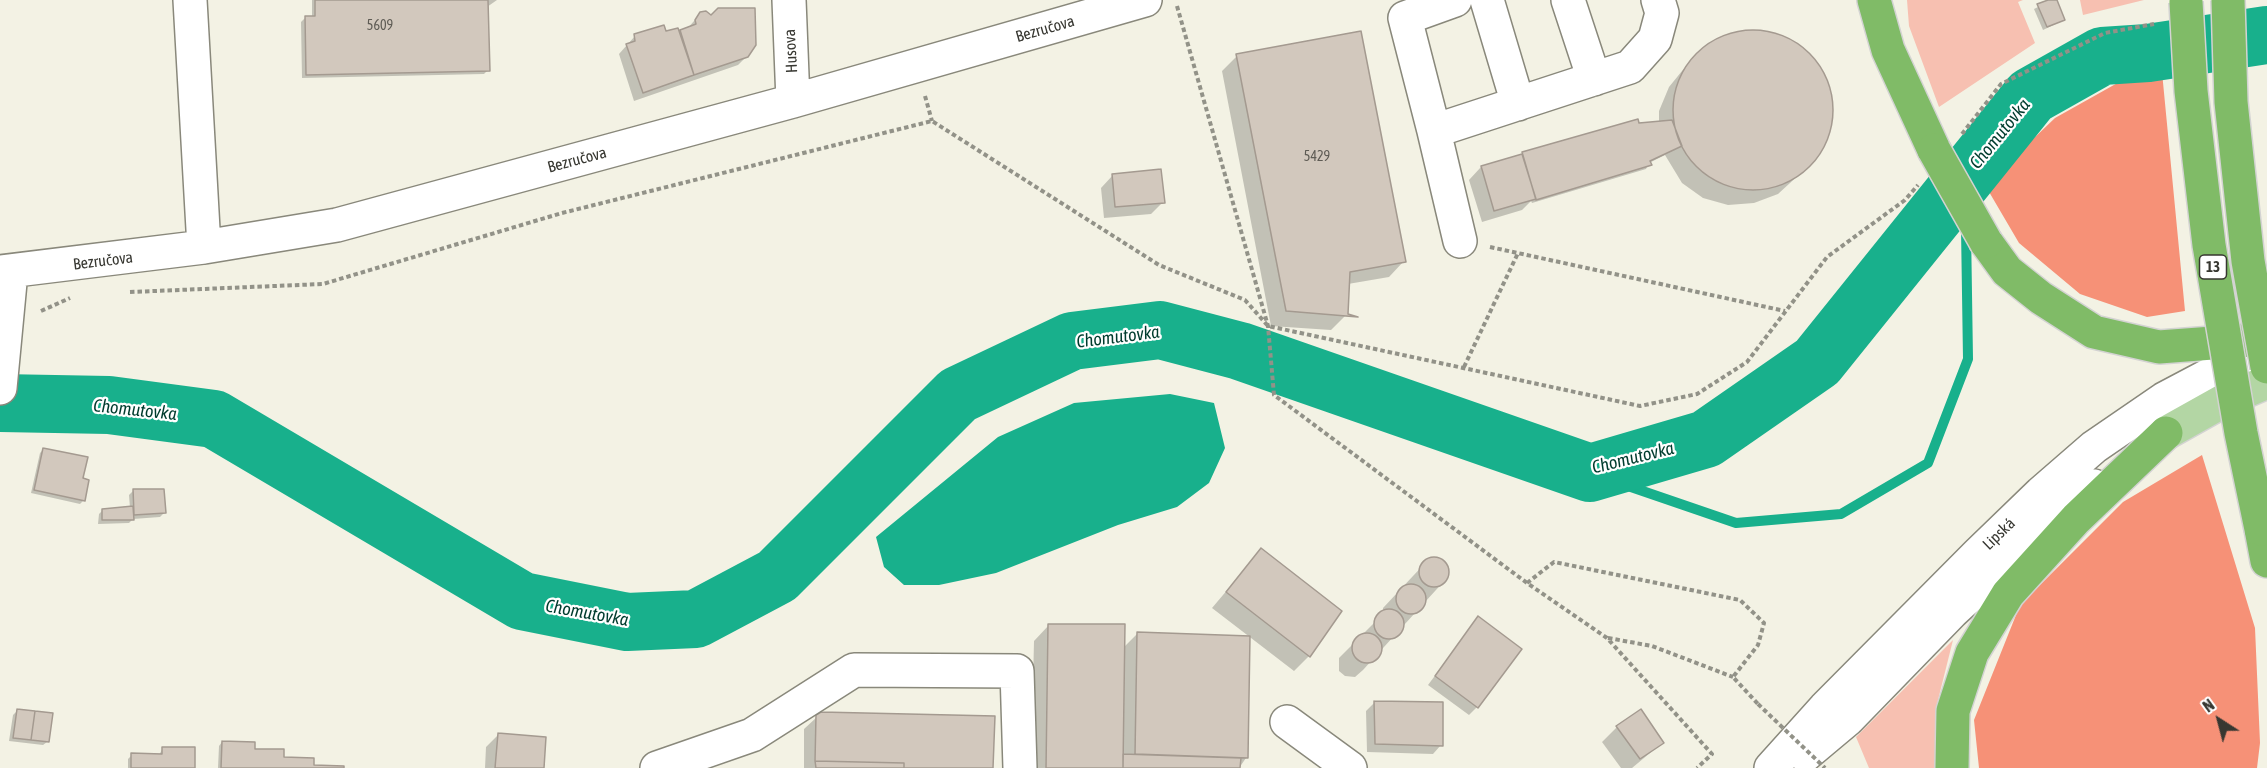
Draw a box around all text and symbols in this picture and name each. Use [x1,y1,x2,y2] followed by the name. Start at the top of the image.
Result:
[1013,11,1077,47] street label: Bezručova
[367,18,393,34] house number: 5609
[780,29,802,73] street label: Husova
[1965,95,2035,173] water label: Chomutovka
[545,143,609,177] street label: Bezručova
[1304,149,1330,165] house number: 5429
[72,248,134,274] street label: Bezručova
[2200,255,2226,279] road number: 13
[1075,321,1161,353] water label: Chomutovka
[92,395,178,425] water label: Chomutovka
[1590,437,1676,479] water label: Chomutovka
[1979,514,2019,554] street label: Lipská
[544,595,630,631] water label: Chomutovka
[2189,690,2249,750] north arrow
[2199,695,2218,716] text: N

